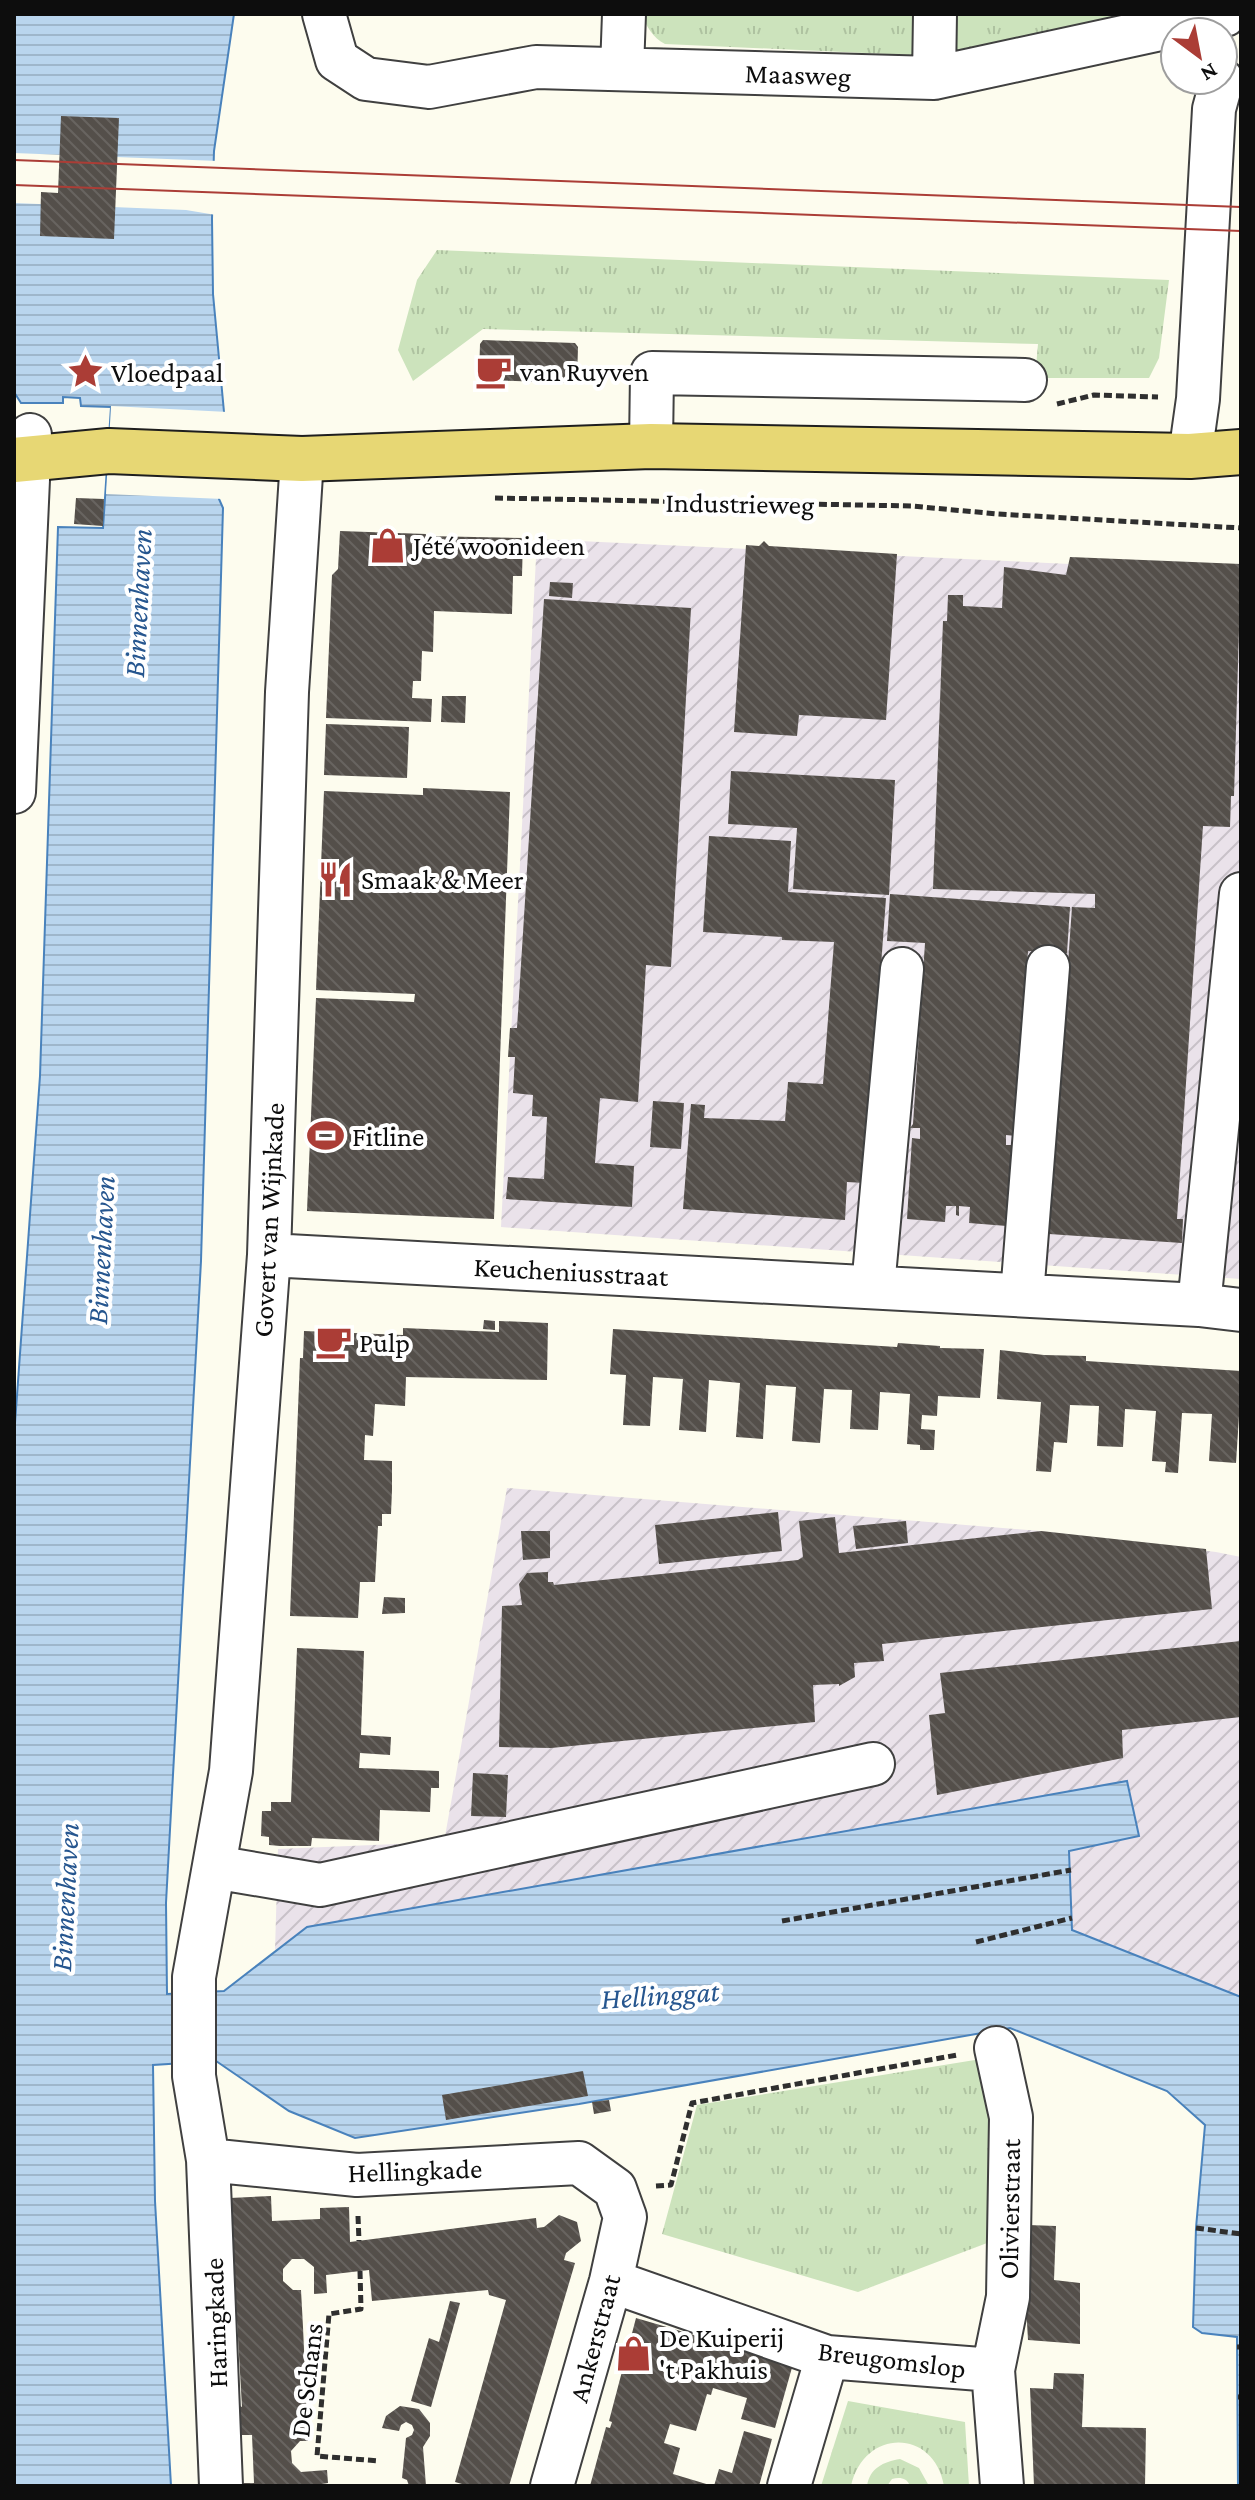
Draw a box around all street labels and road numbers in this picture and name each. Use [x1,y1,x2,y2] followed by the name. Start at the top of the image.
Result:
[744,57,852,92] street label: Maasweg
[665,487,815,520] street label: Industrieweg
[247,1102,290,1338] street label: Govert van Wijnkade
[473,1251,670,1292] street label: Keucheniusstraat
[993,2138,1026,2280] street label: Olivierstraat
[347,2153,483,2188] street label: Hellingkade
[198,2257,233,2389] street label: Haringkade
[563,2270,627,2405] street label: Ankerstraat
[284,2321,329,2439] street label: De Schans
[816,2335,968,2384] street label: Breugomslop

